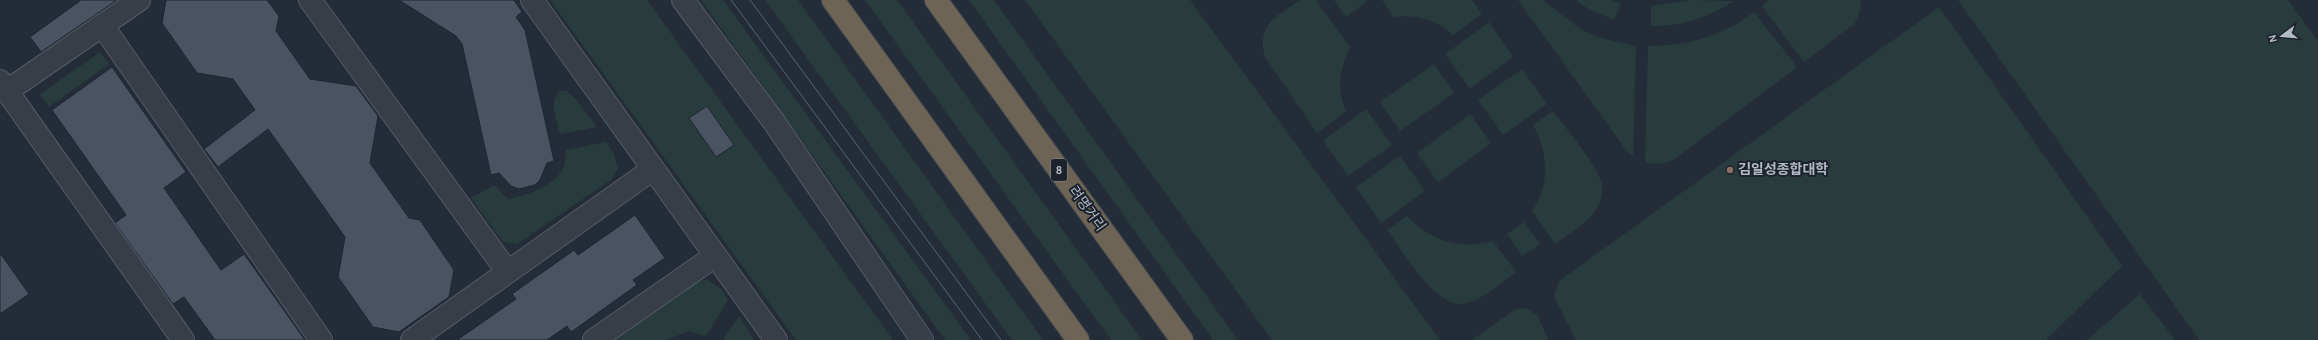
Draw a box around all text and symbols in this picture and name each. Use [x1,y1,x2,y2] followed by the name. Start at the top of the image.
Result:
[2262,16,2302,56] north arrow
[2267,33,2279,44] text: N
[1051,159,1067,181] road number: 8
[1738,161,1828,177] place label: 김일성종합대학
[1725,165,1735,175] marker: 김일성종합대학
[1066,183,1109,234] street label: 려명거리

